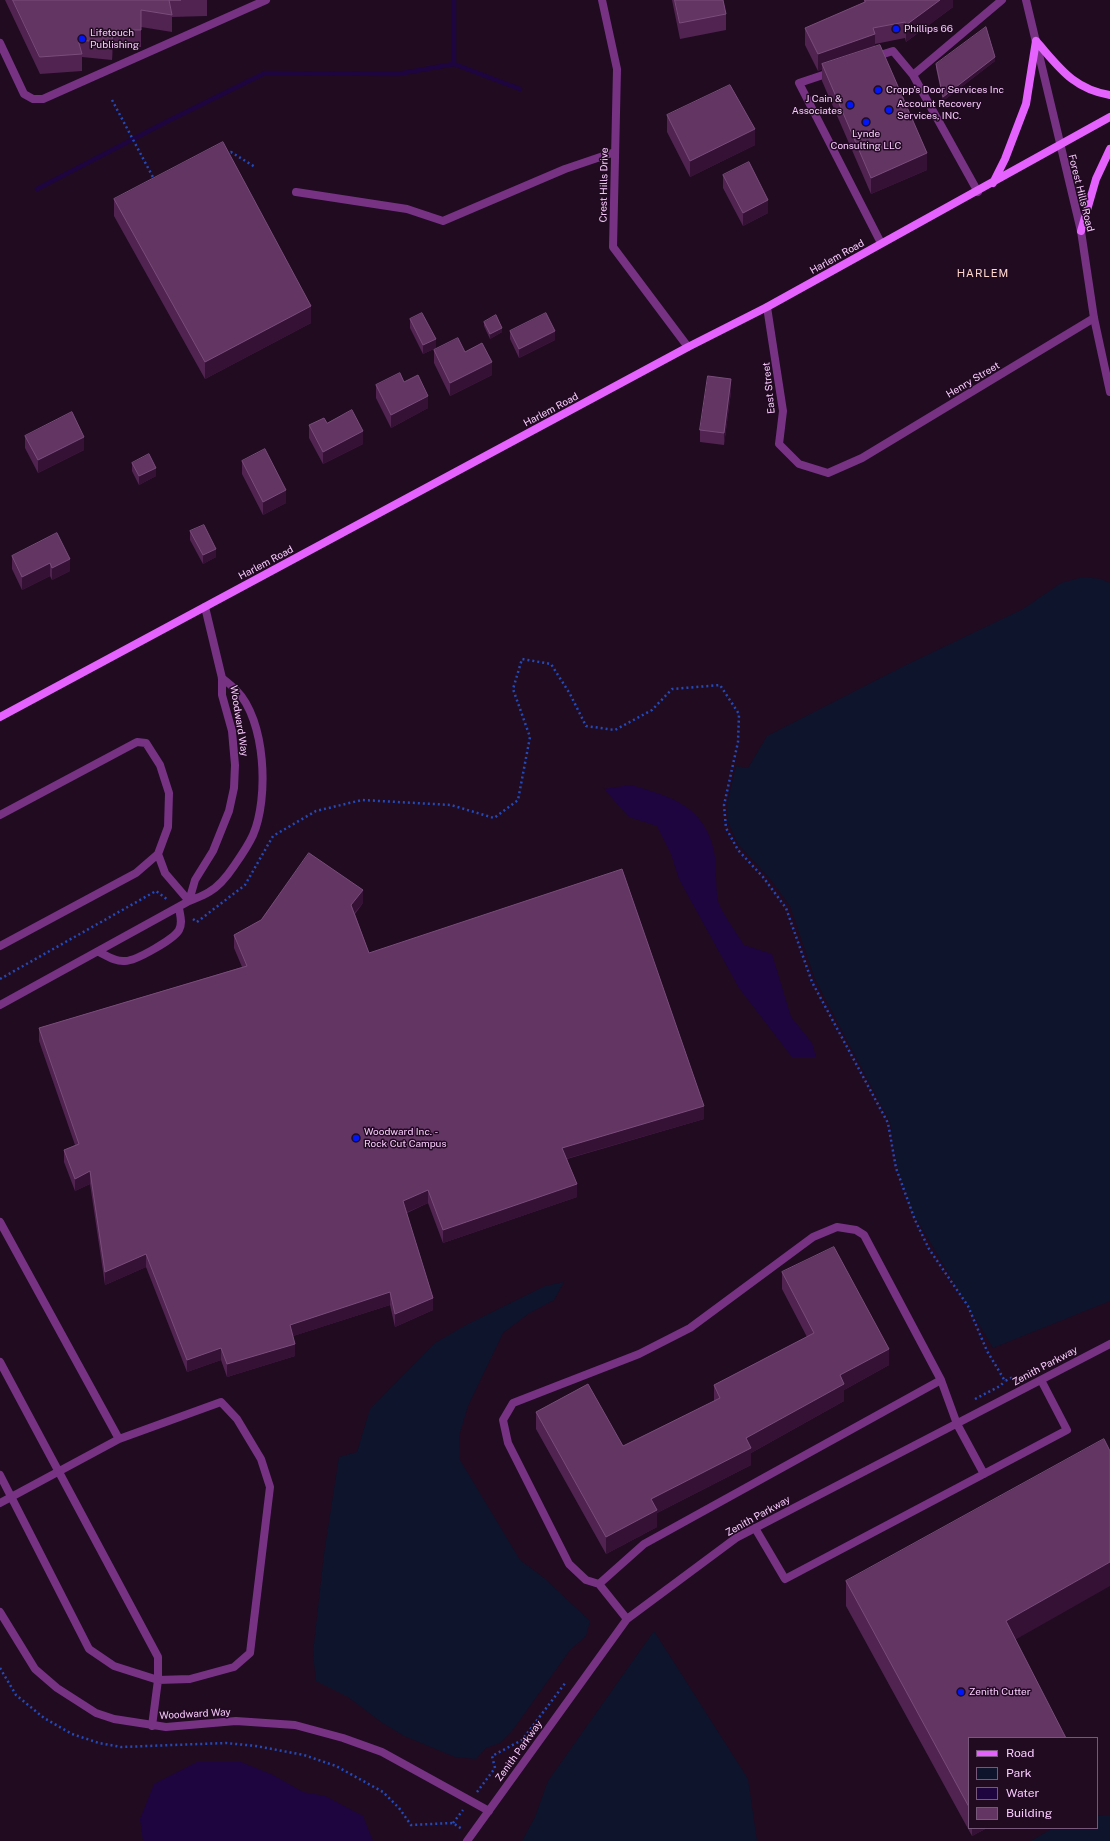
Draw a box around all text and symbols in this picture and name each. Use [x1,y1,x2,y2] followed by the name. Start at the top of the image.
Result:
[904,23,953,35] place label: Phillips 66
[891,24,901,34] marker: Phillips 66
[90,27,139,50] place label: Lifetouch Publishing
[77,34,87,44] marker: Lifetouch Publishing
[886,84,1004,96] place label: Cropp's Door Services Inc
[873,85,883,95] marker: Cropp's Door Services Inc
[792,93,842,116] place label: J Cain & Associates
[897,98,981,122] place label: Account Recovery Services, INC.
[845,100,855,110] marker: J Cain & Associates
[884,105,894,115] marker: Account Recovery Services, INC.
[861,117,871,127] marker: Lynde Consulting LLC
[831,128,901,152] place label: Lynde Consulting LLC
[597,147,611,223] street label: Crest Hills Drive
[1066,153,1096,233] street label: Forest Hills Road
[808,237,866,277] street label: Harlem Road
[957,267,1009,281] district label: HARLEM
[944,359,1002,401] street label: Henry Street
[760,361,778,415] street label: East Street
[522,391,580,429] street label: Harlem Road
[237,544,295,582] street label: Harlem Road
[227,685,251,757] street label: Woodward Way
[364,1126,446,1150] place label: Woodward Inc. - Rock Cut Campus
[351,1133,361,1143] marker: Woodward Inc. - Rock Cut Campus
[1010,1344,1080,1388] street label: Zenith Parkway
[724,1493,792,1539] street label: Zenith Parkway
[969,1686,1031,1698] place label: Zenith Cutter
[956,1687,966,1697] marker: Zenith Cutter
[159,1706,231,1722] street label: Woodward Way
[493,1718,545,1784] street label: Zenith Parkway
[968,1737,1098,1829] legend
[1006,1746,1034,1760] text: Road
[1006,1766,1032,1780] text: Park
[1006,1786,1039,1800] text: Water
[1006,1806,1052,1820] text: Building

